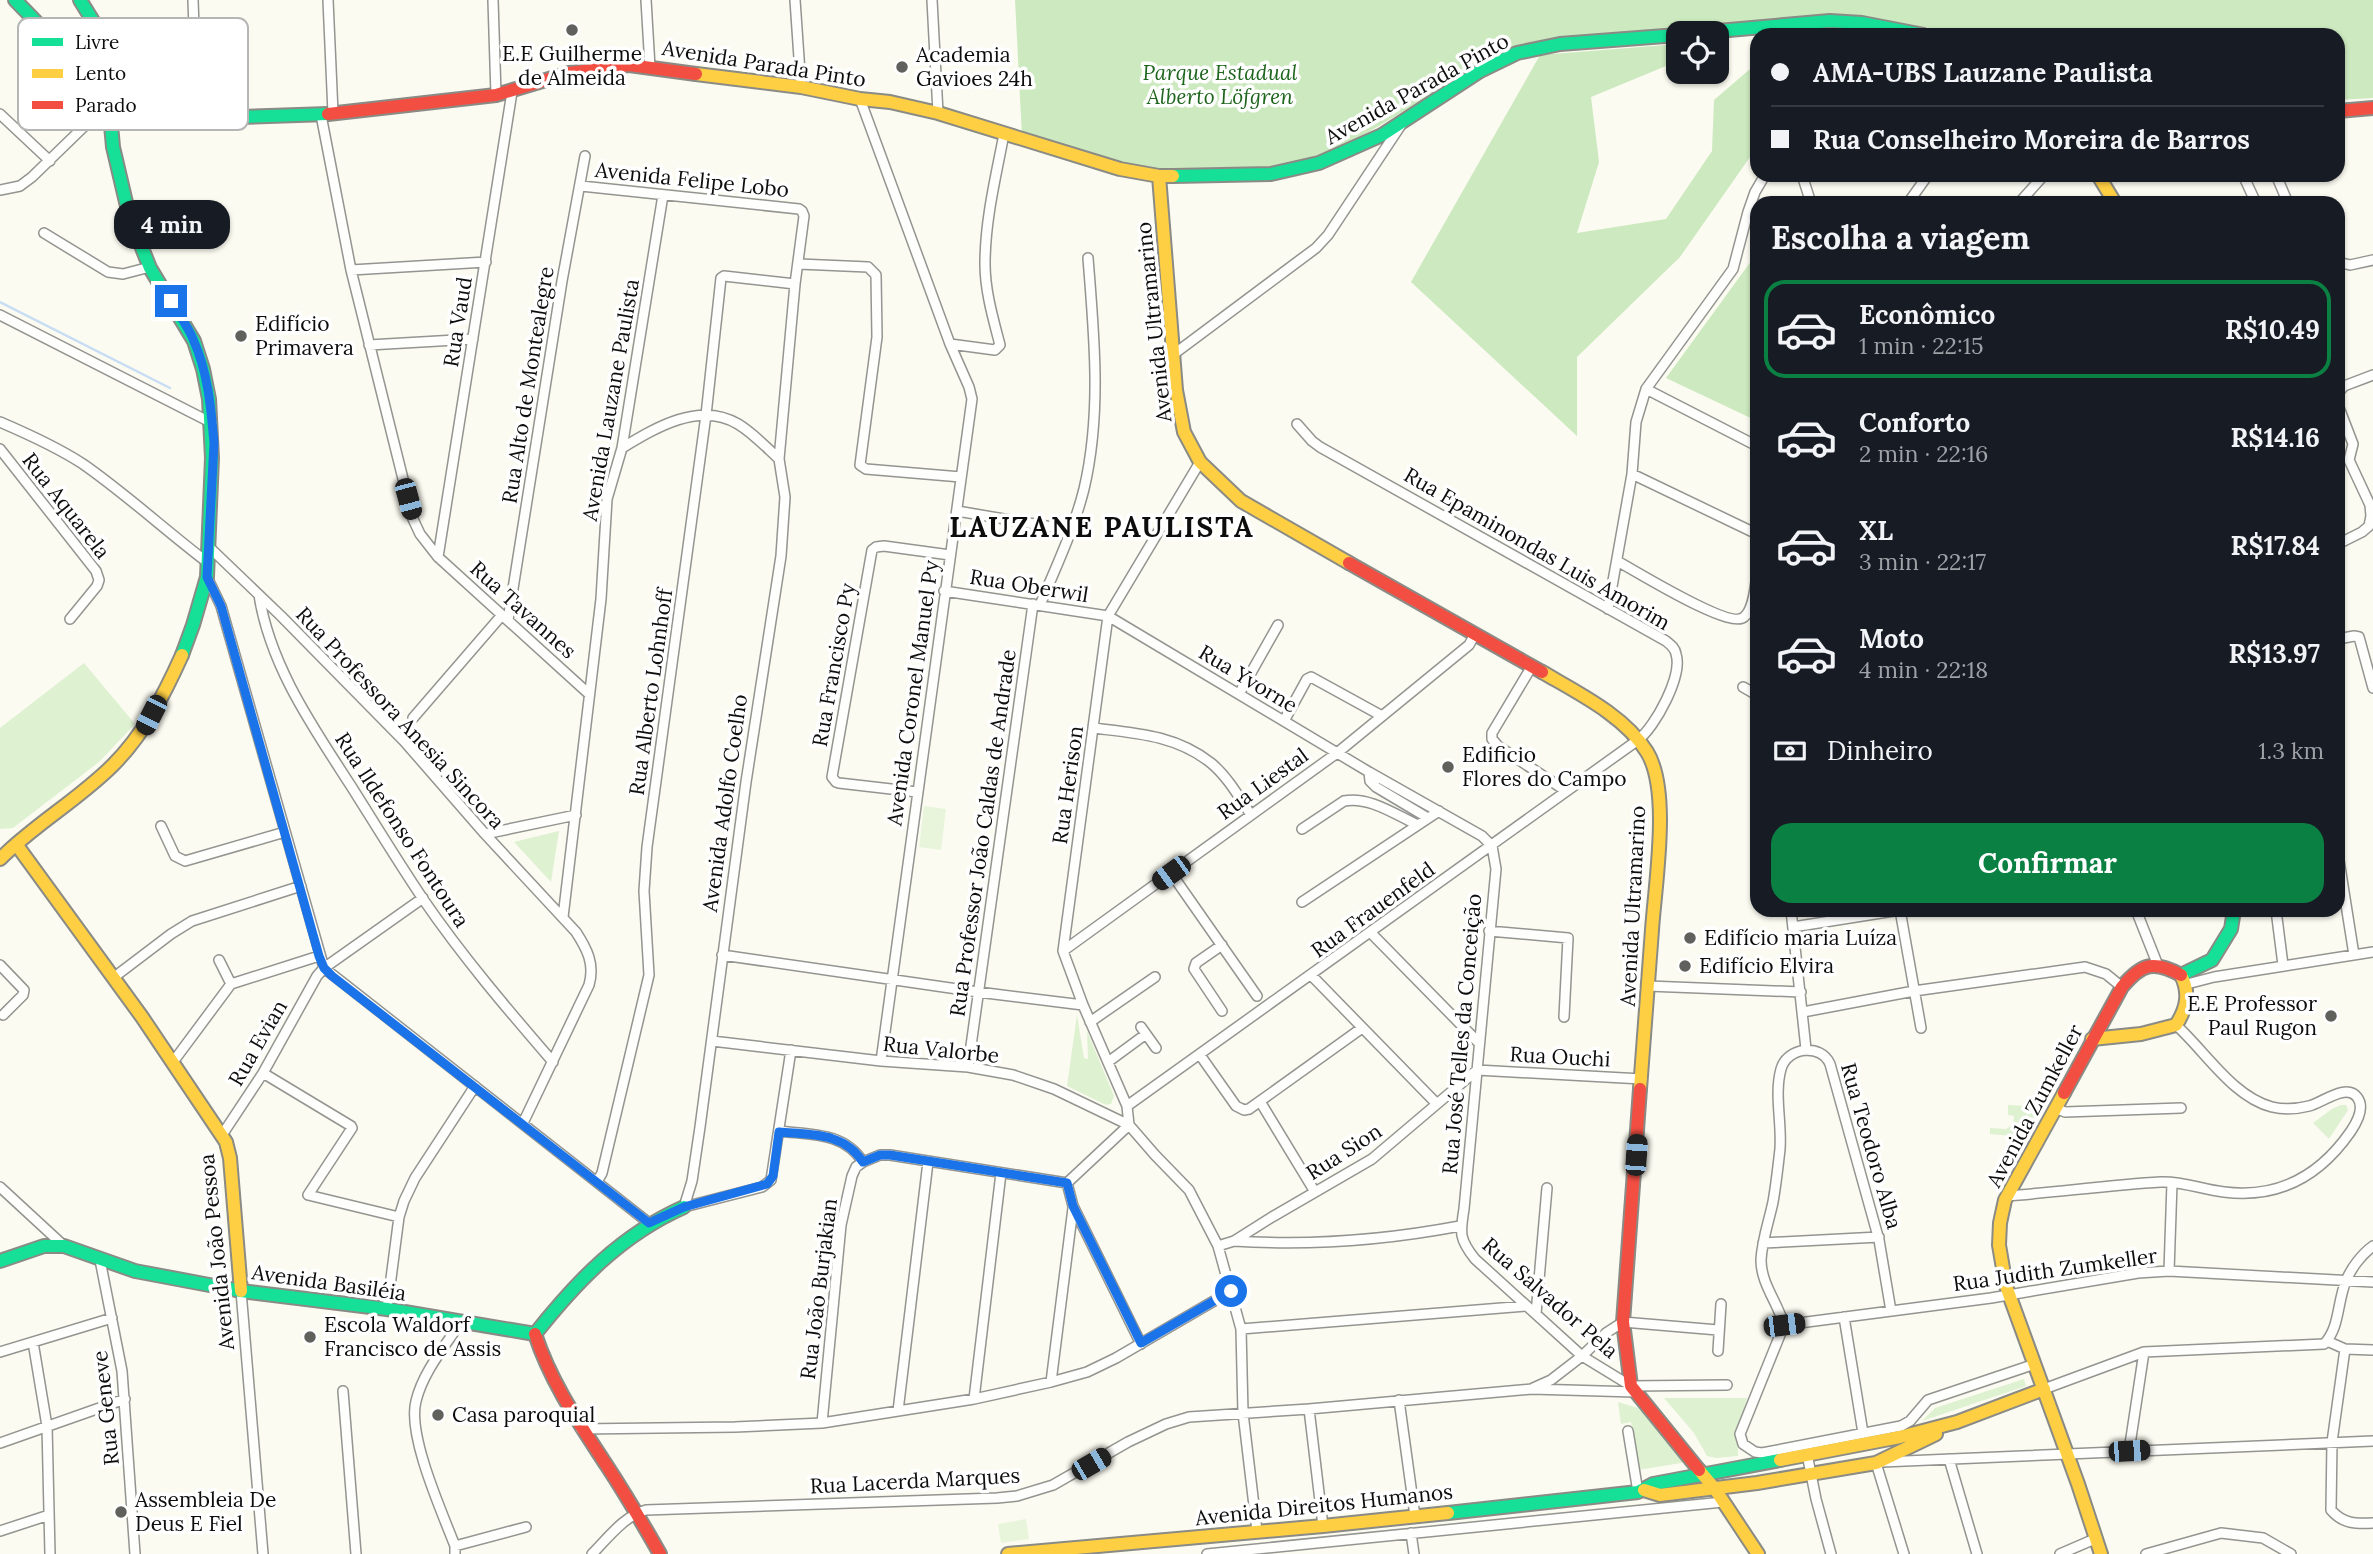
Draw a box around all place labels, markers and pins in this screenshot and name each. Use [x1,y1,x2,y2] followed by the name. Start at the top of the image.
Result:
[564,22,580,38] marker: E.E Guilherme de Almeida
[502,40,642,91] place label: E.E Guilherme de Almeida
[915,41,1033,92] place label: Academia Gavioes 24h
[894,59,910,75] marker: Academia Gavioes 24h
[255,310,354,361] place label: Edifício Primavera
[233,328,249,344] marker: Edifício Primavera
[1462,741,1627,792] place label: Edificio Flores do Campo
[1440,759,1456,775] marker: Edificio Flores do Campo
[1704,924,1897,951] place label: Edifício maria Luíza
[1682,930,1698,946] marker: Edifício maria Luíza
[1699,952,1834,979] place label: Edifício Elvira
[1677,958,1693,974] marker: Edifício Elvira
[2187,990,2317,1041] place label: E.E Professor Paul Rugon
[2323,1008,2339,1024] marker: E.E Professor Paul Rugon
[324,1311,501,1362] place label: Escola Waldorf Francisco de Assis
[302,1329,318,1345] marker: Escola Waldorf Francisco de Assis
[452,1401,595,1428] place label: Casa paroquial
[430,1407,446,1423] marker: Casa paroquial
[134,1486,276,1537] place label: Assembleia De Deus E Fiel
[113,1504,129,1520] marker: Assembleia De Deus E Fiel

